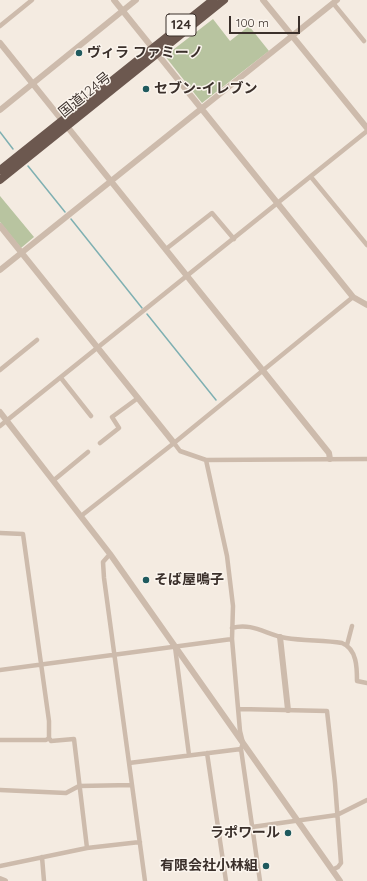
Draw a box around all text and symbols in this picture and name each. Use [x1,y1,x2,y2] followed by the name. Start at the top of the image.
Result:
[231,8,302,34] scale bar
[166,14,196,36] road number: 124
[236,15,269,30] text: 100 m
[87,45,203,61] place label: ヴィラ ファミーノ
[74,48,84,58] marker: ヴィラ ファミーノ
[56,69,114,121] street label: 国道124号
[154,81,258,97] place label: セブン-イレブン
[141,84,151,94] marker: セブン-イレブン
[154,572,224,588] place label: そば屋鳴子
[141,575,151,585] marker: そば屋鳴子
[210,825,280,841] place label: ラポワール
[283,828,293,838] marker: ラポワール
[160,858,258,874] place label: 有限会社小林組
[261,861,271,871] marker: 有限会社小林組

